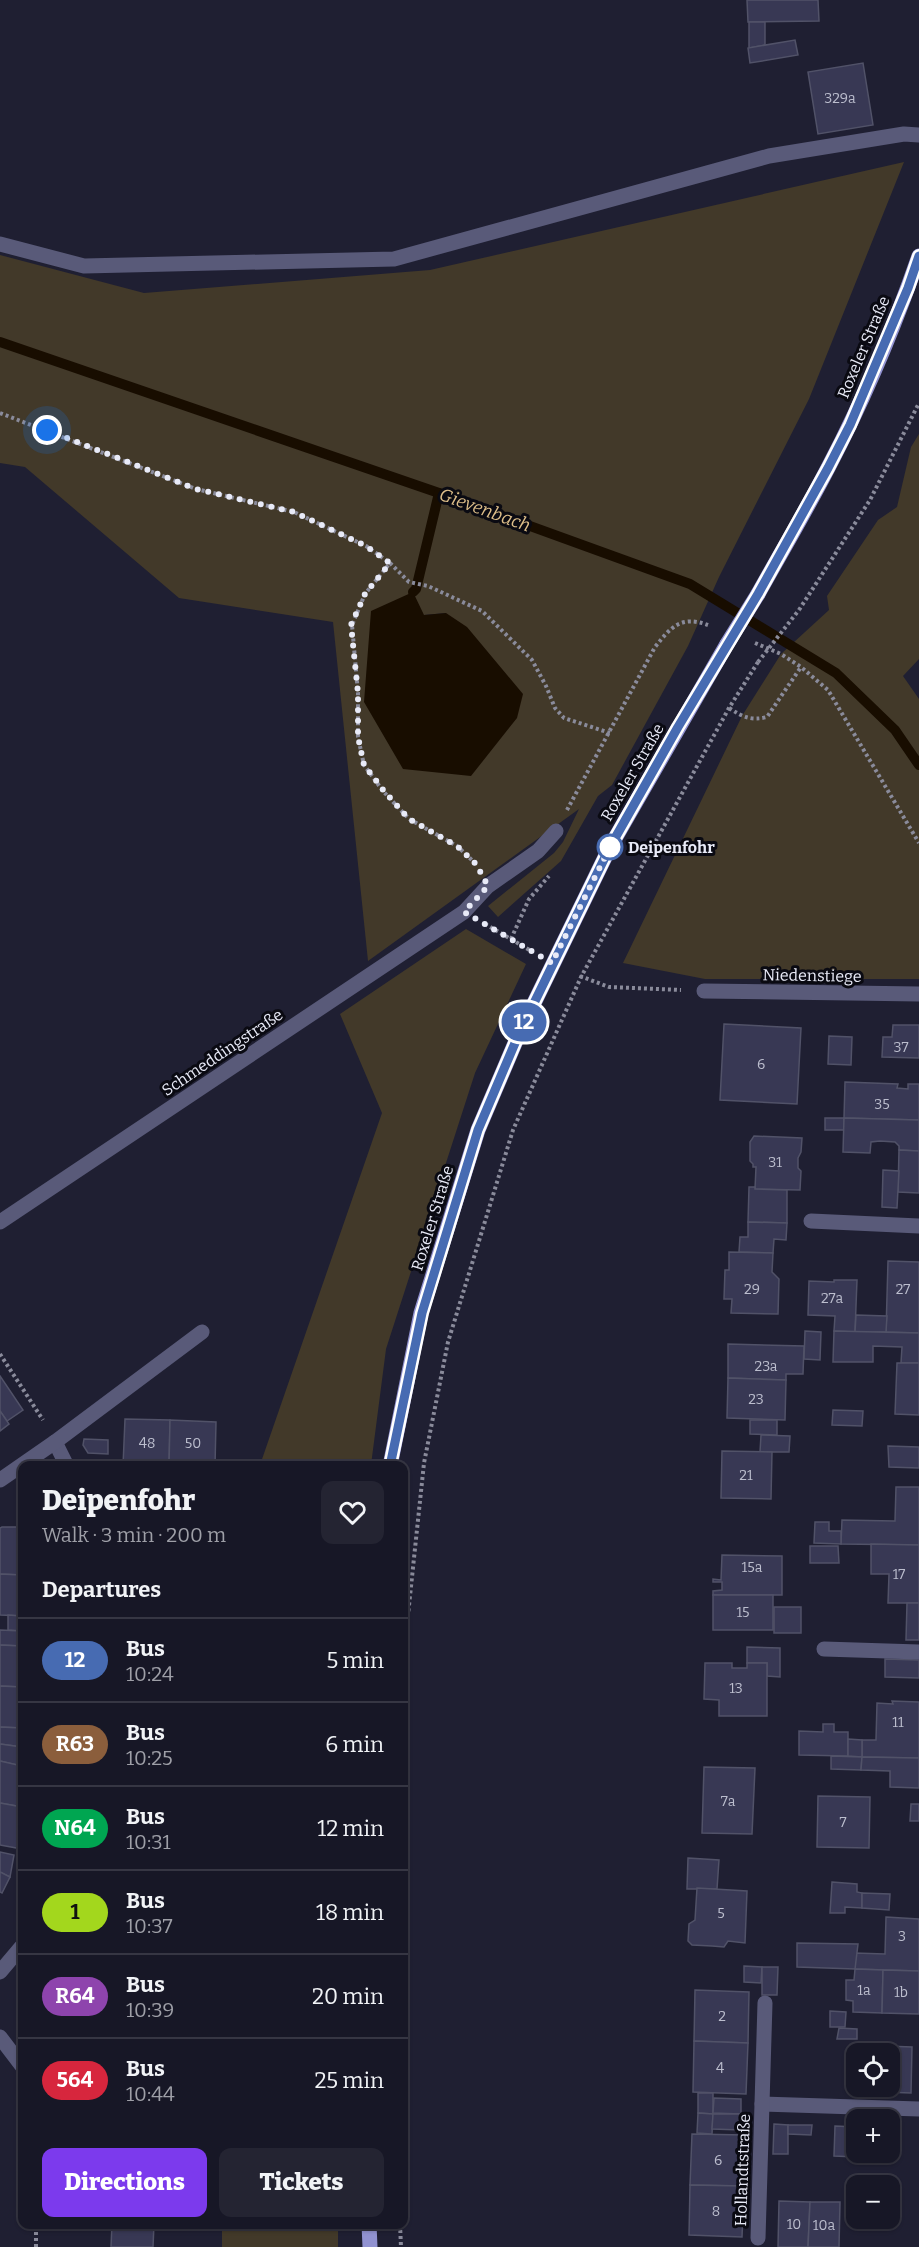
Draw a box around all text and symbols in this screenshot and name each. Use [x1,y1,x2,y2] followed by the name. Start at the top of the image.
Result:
[824,90,856,107] house number: 329a
[833,293,894,401] street label: Roxeler Straße
[32,415,62,445] your location
[436,483,534,537] water label: Gievenbach
[597,720,668,824] street label: Roxeler Straße
[597,834,623,860] marker: Deipenfohr
[628,838,715,857] place label: Deipenfohr
[762,965,862,986] street label: Niedenstiege
[497,1002,551,1042] line badge: 12
[158,1005,286,1100] street label: Schmeddingstraße
[514,1009,534,1035] text: 12
[893,1039,909,1056] house number: 37
[757,1056,765,1073] house number: 6
[874,1096,890,1113] house number: 35
[768,1154,782,1171] house number: 31
[407,1163,457,1273] street label: Roxeler Straße
[744,1281,760,1298] house number: 29
[896,1281,910,1298] house number: 27
[821,1290,843,1307] house number: 27a
[755,1358,778,1375] house number: 23a
[748,1391,764,1408] house number: 23
[139,1435,155,1452] house number: 48
[185,1435,201,1452] house number: 50
[739,1467,753,1484] house number: 21
[321,1481,384,1544] button: heart
[42,1484,195,1517] text: Deipenfohr
[42,1523,226,1547] text: Walk · 3 min · 200 m
[742,1559,763,1576] house number: 15a
[893,1566,905,1583] house number: 17
[42,1576,161,1603] text: Departures
[736,1604,750,1621] house number: 15
[126,1635,165,1662] text: Bus
[65,1647,85,1673] text: 12
[326,1647,384,1674] text: 5 min
[126,1662,174,1686] text: 10:24
[729,1680,743,1697] house number: 13
[892,1714,904,1731] house number: 11
[126,1719,165,1746] text: Bus
[56,1731,94,1757] text: R63
[325,1731,384,1758] text: 6 min
[126,1746,173,1770] text: 10:25
[721,1793,736,1810] house number: 7a
[126,1803,165,1830] text: Bus
[839,1814,847,1831] house number: 7
[54,1815,96,1841] text: N64
[317,1815,384,1842] text: 12 min
[126,1830,171,1854] text: 10:31
[126,1887,165,1914] text: Bus
[70,1899,80,1925] text: 1
[316,1899,384,1926] text: 18 min
[717,1905,725,1922] house number: 5
[126,1914,173,1938] text: 10:37
[898,1928,906,1945] house number: 3
[126,1971,165,1998] text: Bus
[857,1982,871,1999] house number: 1a
[55,1983,95,2009] text: R64
[312,1983,384,2010] text: 20 min
[894,1984,908,2001] house number: 1b
[126,1998,174,2022] text: 10:39
[718,2008,726,2025] house number: 2
[846,2043,900,2229] map controls
[846,2043,900,2097] button: locate
[126,2055,165,2082] text: Bus
[716,2060,724,2077] house number: 4
[57,2067,93,2093] text: 564
[314,2067,384,2094] text: 25 min
[126,2082,175,2106] text: 10:44
[846,2109,900,2163] button: +
[731,2113,754,2227] street label: Hollandtstraße
[42,2148,207,2217] button: Directions
[219,2148,384,2217] button: Tickets
[714,2152,722,2169] house number: 6
[846,2175,900,2229] button: −
[712,2203,720,2220] house number: 8
[787,2216,801,2233] house number: 10
[813,2217,835,2234] house number: 10a

